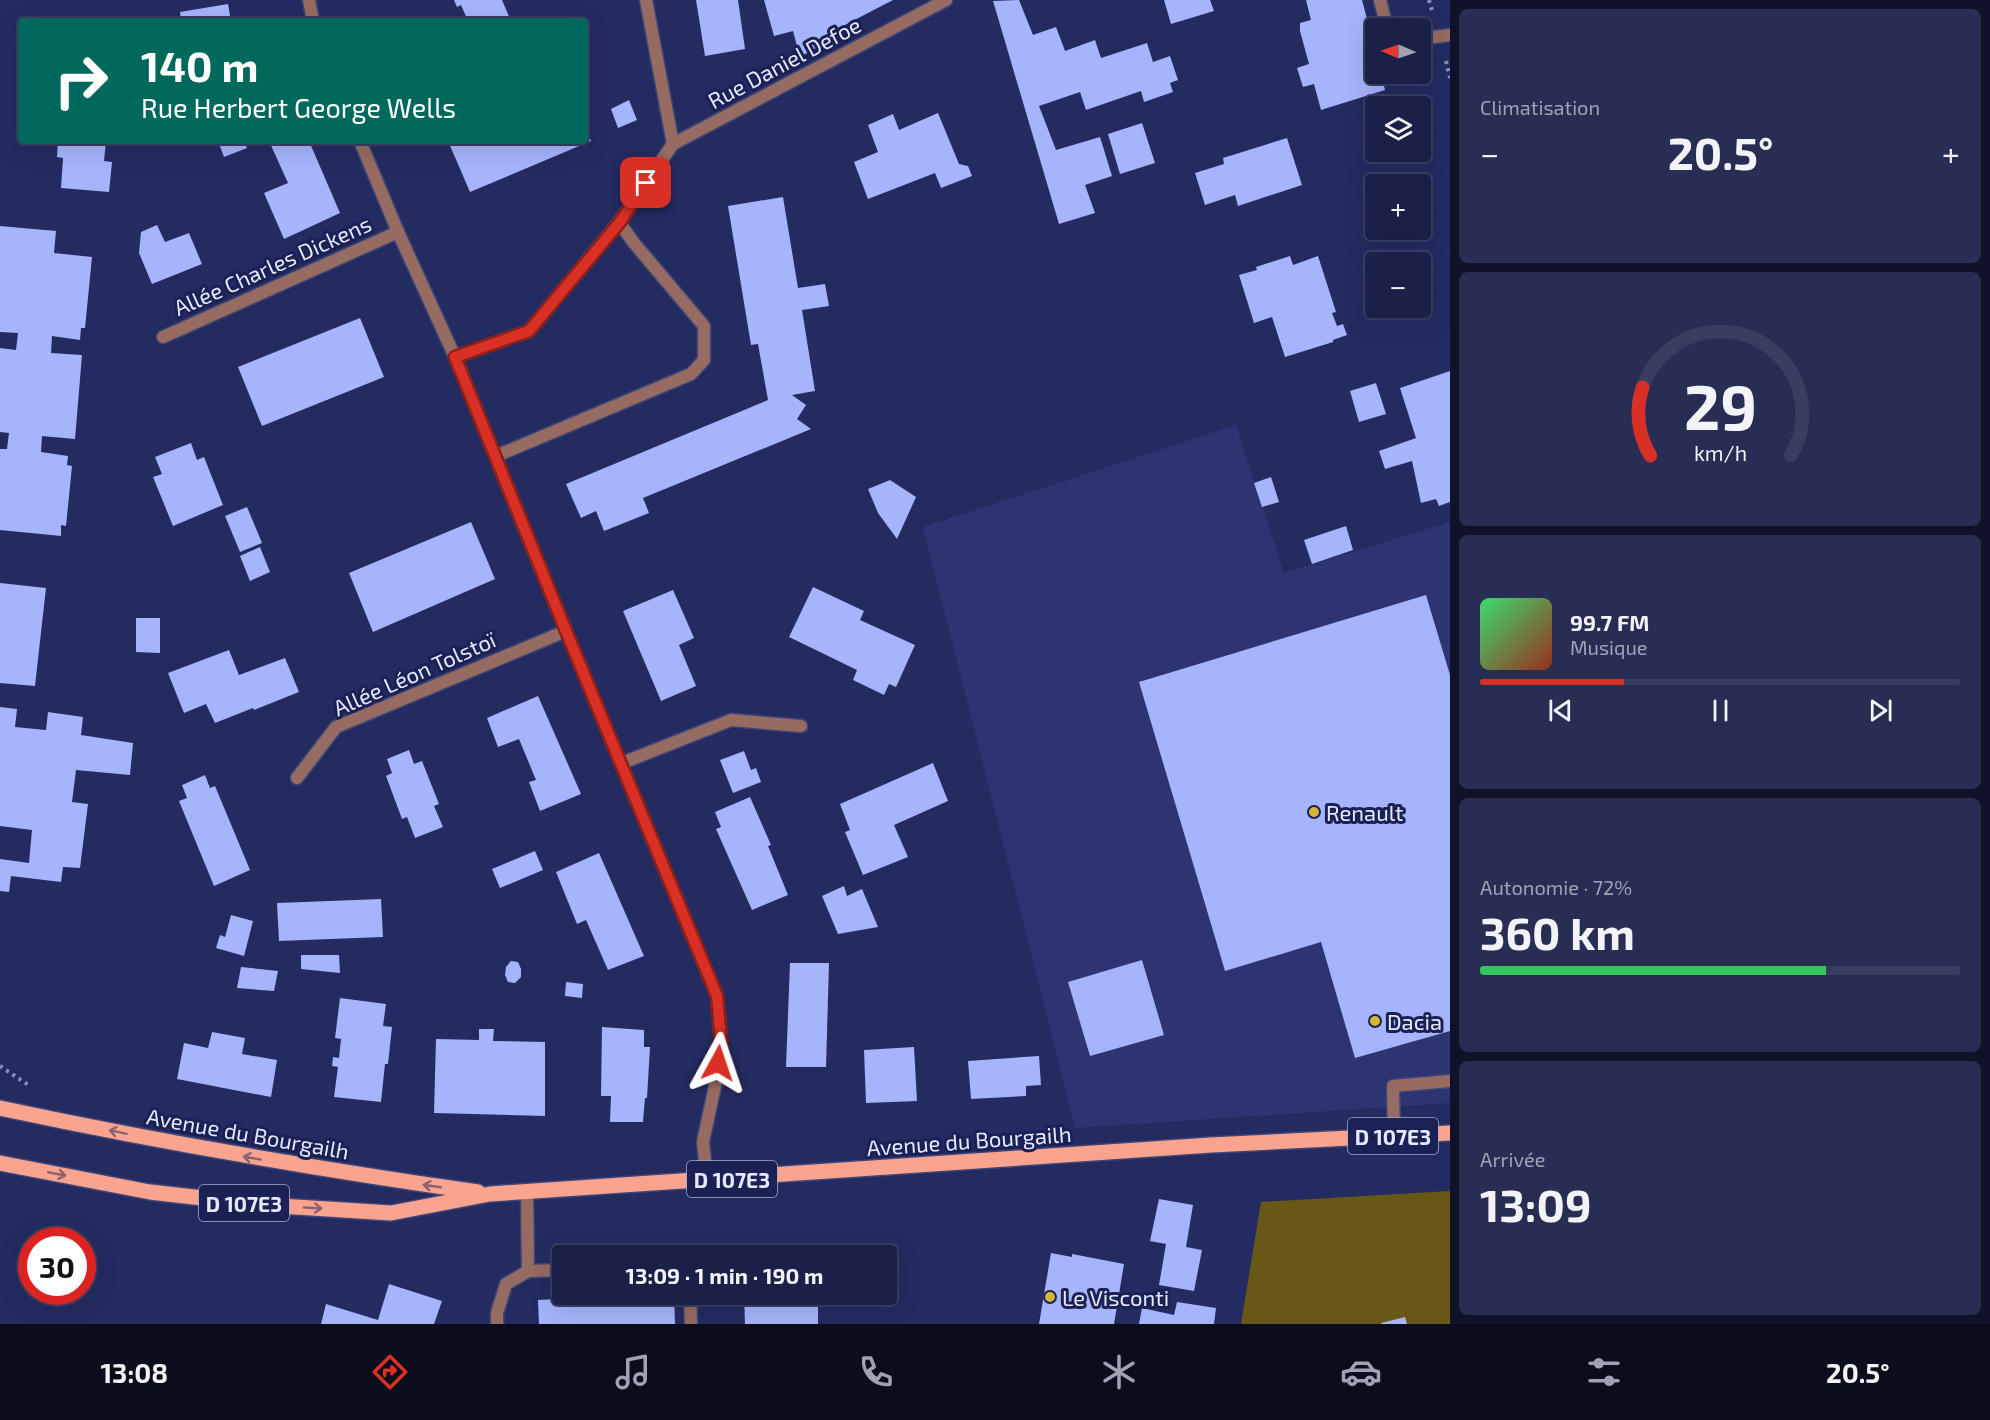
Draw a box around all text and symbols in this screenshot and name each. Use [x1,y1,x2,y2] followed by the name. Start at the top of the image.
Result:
[703,11,865,113] street label: Rue Daniel Defoe
[1365,18,1431,84] north arrow
[1365,18,1431,318] map controls
[141,40,258,90] text: 140 m
[42,42,120,120] icon: right
[141,91,456,123] text: Rue Herbert George Wells
[1480,95,1600,119] text: Climatisation
[1365,96,1431,162] button: layers
[1668,125,1773,179] text: 20.5°
[1480,133,1499,173] text: −
[1942,133,1960,173] text: +
[620,157,671,208] pin
[629,166,662,199] icon: arrive
[1365,174,1431,240] button: +
[169,210,375,320] street label: Allée Charles Dickens
[1365,252,1431,318] button: −
[1683,368,1757,443] text: 29
[1693,440,1747,465] text: km/h
[1570,609,1649,635] text: 99.7 FM
[329,625,500,720] street label: Allée Léon Tolstoï
[1570,635,1648,659] text: Musique
[1544,694,1577,727] icon: previous
[1704,694,1737,727] icon: pause
[1864,694,1897,727] icon: next
[1326,799,1403,825] place label: Renault
[1307,805,1321,819] marker: Renault
[1480,875,1632,899] text: Autonomie · 72%
[1480,905,1635,959] text: 360 km
[1387,1008,1442,1034] place label: Dacia
[1368,1014,1382,1028] marker: Dacia
[686,1031,750,1095] position arrow
[145,1102,351,1164] street label: Avenue du Bourgailh
[1348,1118,1438,1154] road number: D 107E3
[866,1120,1072,1160] street label: Avenue du Bourgailh
[109,1126,128,1138] one-way arrow
[1480,1147,1545,1171] text: Arrivée
[243,1152,262,1163] one-way arrow
[687,1161,777,1197] road number: D 107E3
[47,1169,67,1180] one-way arrow
[1480,1177,1591,1231] text: 13:09
[423,1180,443,1191] one-way arrow
[199,1185,289,1221] road number: D 107E3
[302,1203,322,1214] one-way arrow
[18,1227,96,1305] speed limit sign: 30
[626,1262,823,1288] text: 13:09 · 1 min · 190 m
[1062,1284,1169,1310] place label: Le Visconti
[1043,1290,1057,1304] marker: Le Visconti
[369,1351,411,1393] icon: directions
[612,1351,654,1393] icon: music
[855,1351,897,1393] icon: phone
[1098,1351,1140,1393] icon: climate
[1340,1351,1382,1393] icon: car
[1583,1351,1625,1393] icon: filters
[100,1356,168,1388] text: 13:08
[1826,1356,1890,1388] text: 20.5°

